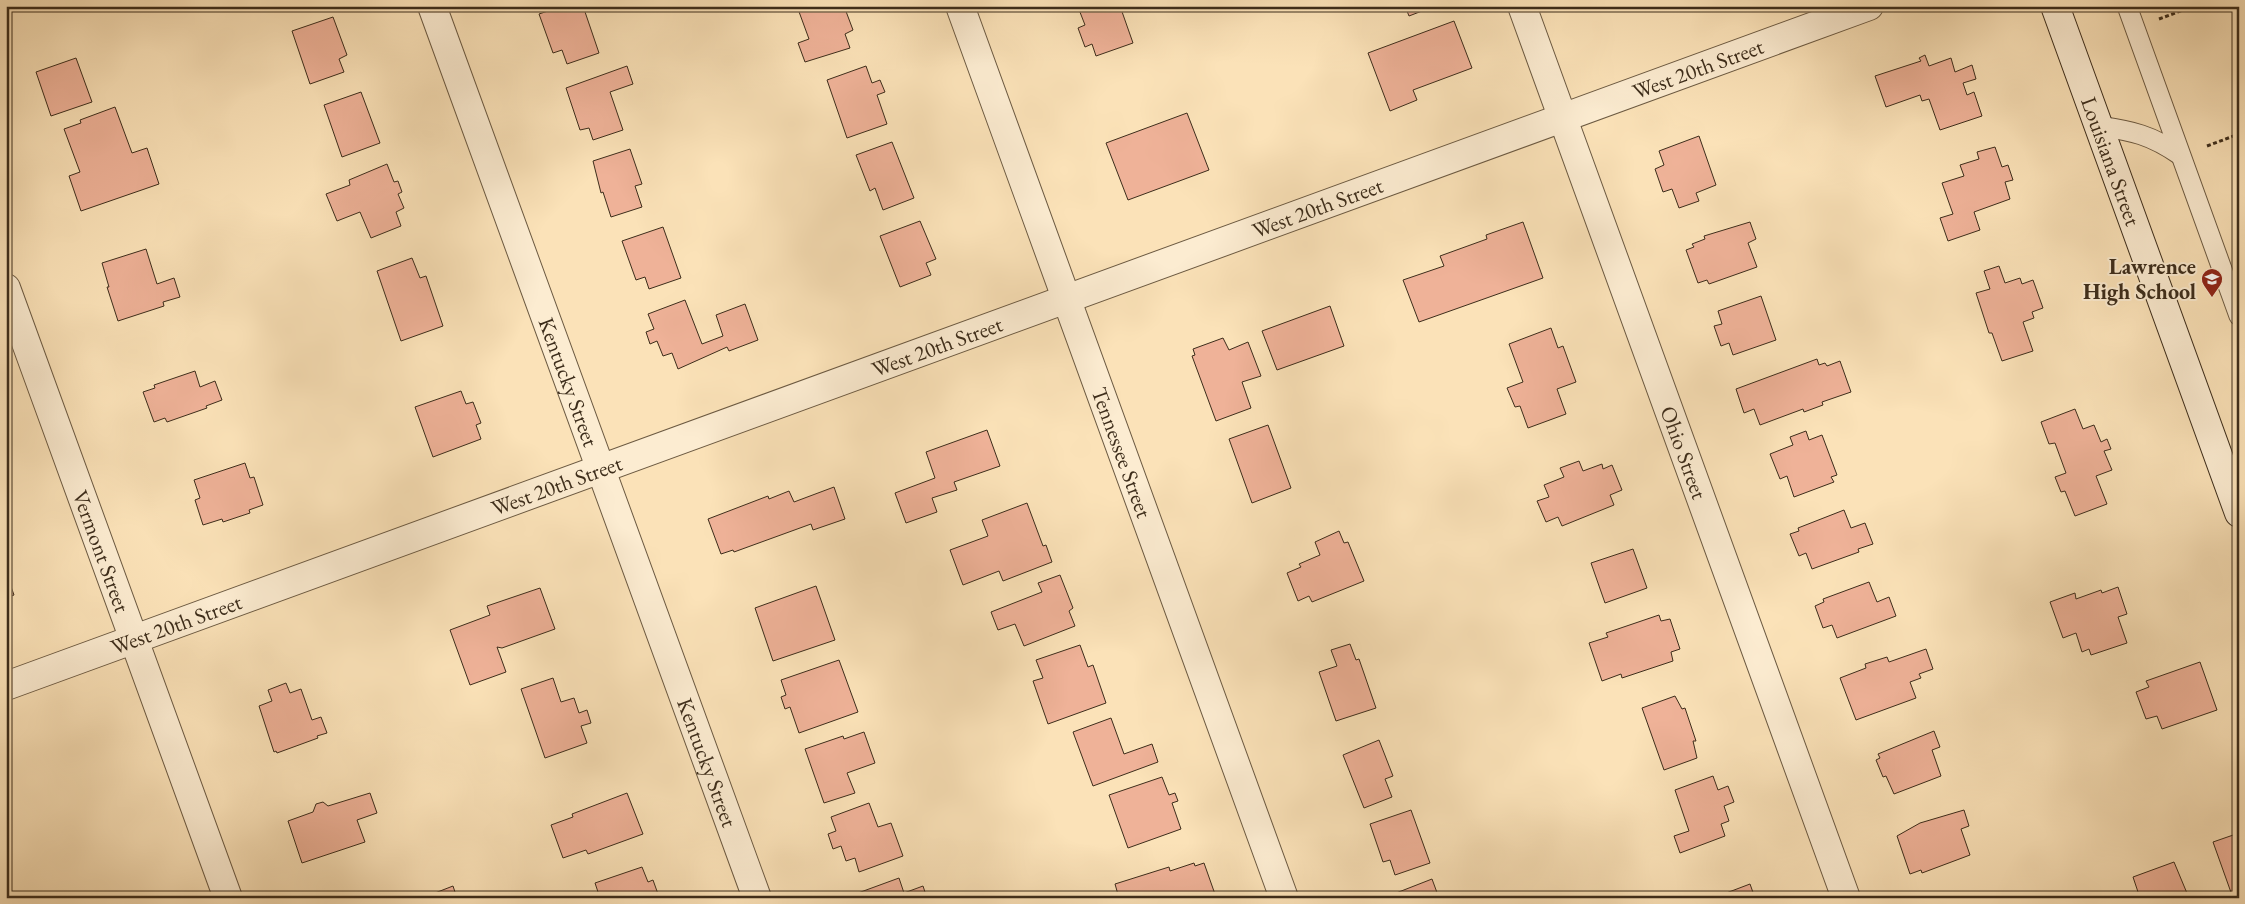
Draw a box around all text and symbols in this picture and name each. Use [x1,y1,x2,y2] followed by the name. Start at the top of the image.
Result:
[1629,32,1767,106] street label: West 20th Street
[2074,93,2148,230] street label: Louisiana Street
[1248,171,1387,245] street label: West 20th Street
[2083,252,2196,306] place label: Lawrence High School
[2200,267,2224,298] school or university icon: Lawrence High School
[868,310,1007,384] street label: West 20th Street
[532,313,605,451] street label: Kentucky Street
[1085,383,1159,522] street label: Tennessee Street
[1653,402,1714,503] street label: Ohio Street
[487,448,626,523] street label: West 20th Street
[66,486,137,616] street label: Vermont Street
[107,587,246,662] street label: West 20th Street
[670,694,744,831] street label: Kentucky Street

